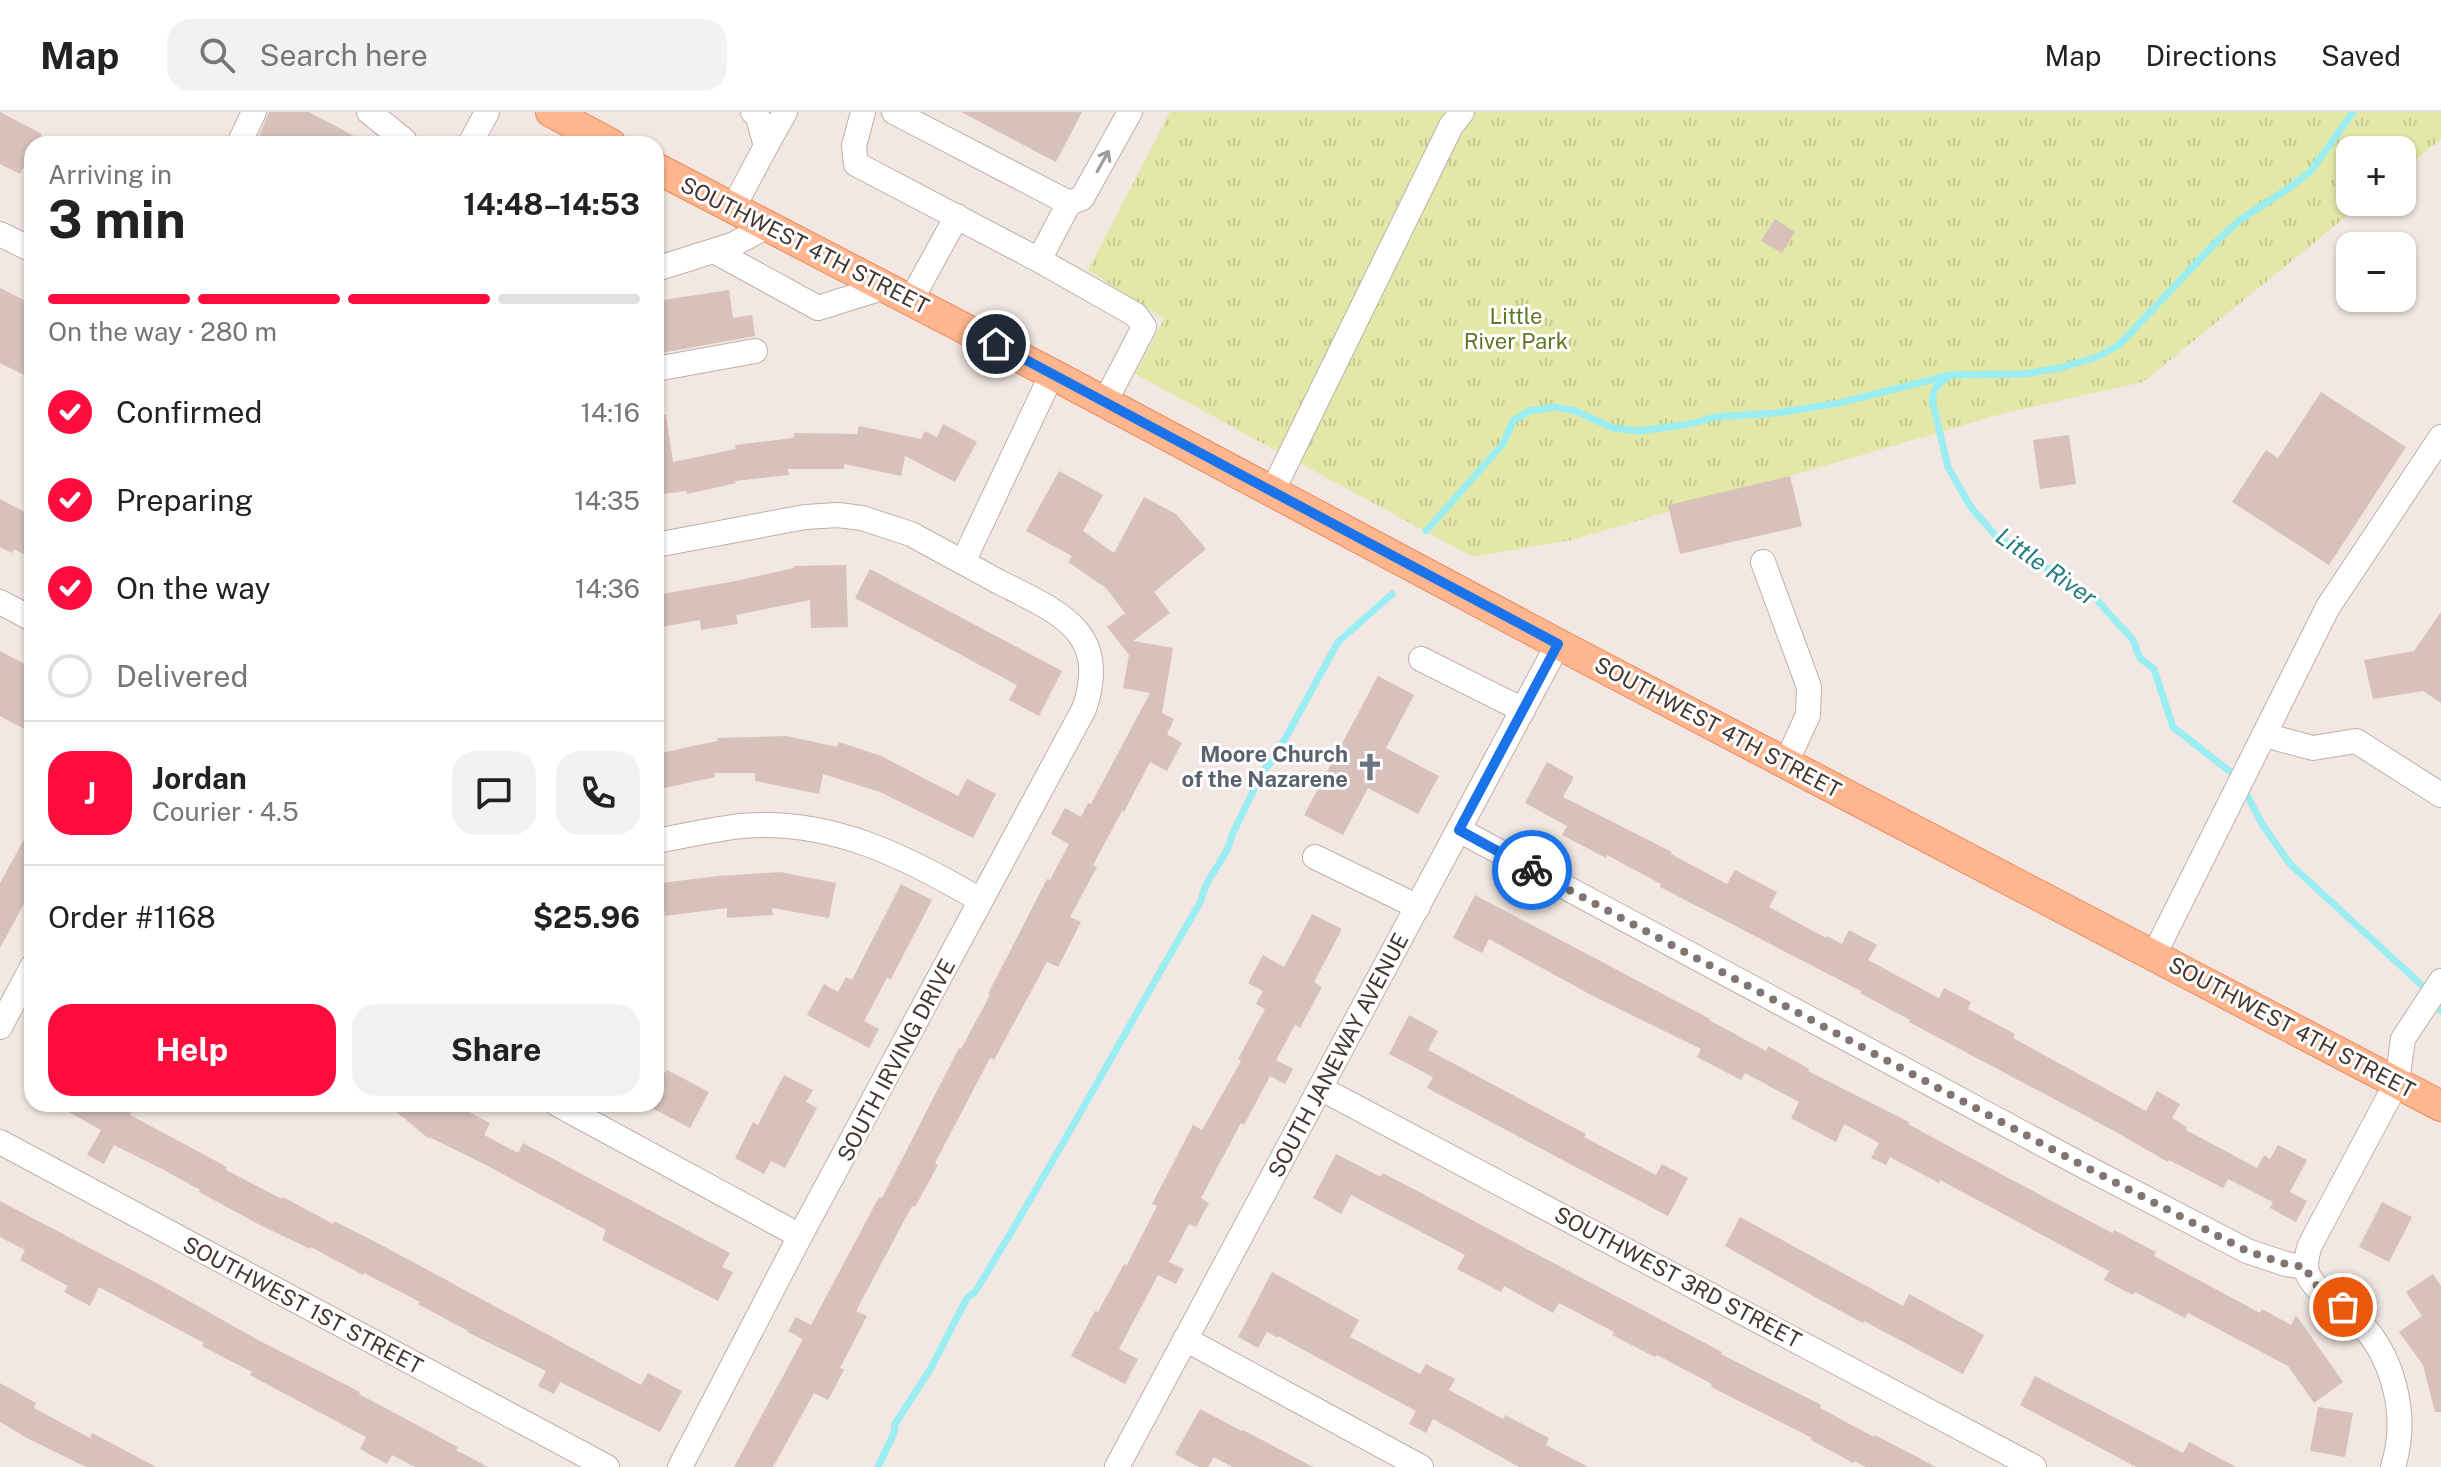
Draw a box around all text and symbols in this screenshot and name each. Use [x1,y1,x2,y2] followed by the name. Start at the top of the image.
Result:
[167,19,727,91] search box
[40,33,119,78] text: Map
[195,33,239,77] icon: search
[259,37,428,73] text: Search here
[2045,39,2101,72] text: Map
[2145,39,2277,72] text: Directions
[2321,39,2401,72] text: Saved
[2336,136,2416,312] map controls
[2336,136,2416,216] button: +
[1095,150,1111,174] one-way arrow
[48,159,172,190] text: Arriving in
[677,171,933,319] street label: SOUTHWEST 4TH STREET
[463,186,640,222] text: 14:48–14:53
[48,189,186,250] text: 3 min
[2336,232,2416,312] button: −
[1464,303,1568,354] park label: Little River Park
[962,310,1030,378] pin
[48,316,277,347] text: On the way · 280 m
[974,322,1018,366] icon: home
[48,390,92,434] icon: check
[116,394,262,430] text: Confirmed
[580,397,640,428] text: 14:16
[48,478,92,522] icon: check
[116,482,253,518] text: Preparing
[574,485,640,516] text: 14:35
[1991,521,2103,612] water label: Little River
[48,566,92,610] icon: check
[116,570,270,606] text: On the way
[575,573,640,604] text: 14:36
[1590,651,1846,803] street label: SOUTHWEST 4TH STREET
[116,658,248,694] text: Delivered
[1182,741,1348,792] place label: Moore Church of the Nazarene
[452,751,536,835] button: chat
[556,751,640,835] button: phone
[1355,752,1385,782] church icon: Moore Church of the Nazarene
[152,760,247,796] text: Jordan
[84,775,96,811] text: J
[152,796,299,827] text: Courier · 4.5
[1492,830,1572,910] courier
[1510,848,1554,892] icon: bike
[48,899,216,935] text: Order #1168
[533,899,640,935] text: $25.96
[1262,928,1414,1182] street label: SOUTH JANEWAY AVENUE
[2164,951,2420,1103] street label: SOUTHWEST 4TH STREET
[832,954,960,1166] street label: SOUTH IRVING DRIVE
[48,1004,336,1096] button: Help
[352,1004,640,1096] button: Share
[1550,1201,1806,1353] street label: SOUTHWEST 3RD STREET
[179,1231,427,1379] street label: SOUTHWEST 1ST STREET
[2309,1273,2377,1341] pin
[2321,1285,2365,1329] icon: bag

